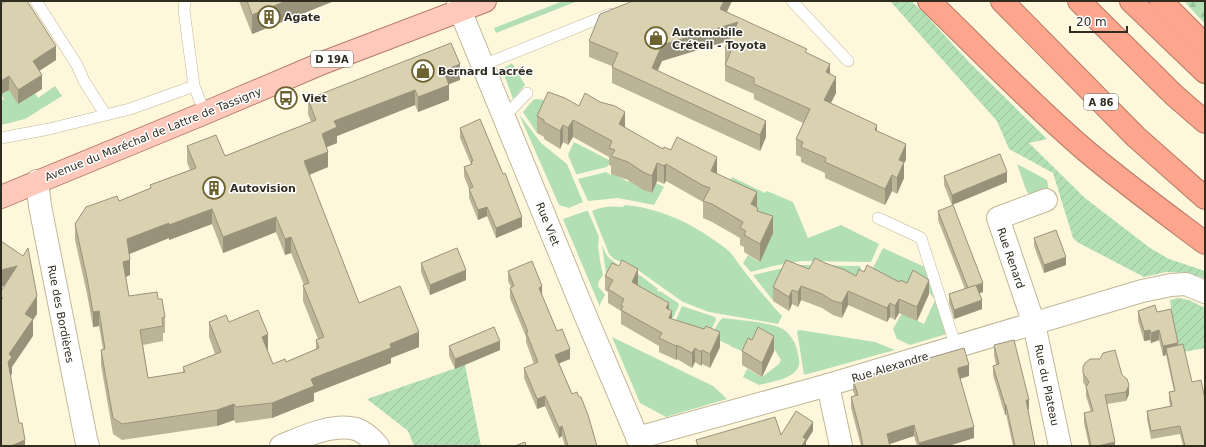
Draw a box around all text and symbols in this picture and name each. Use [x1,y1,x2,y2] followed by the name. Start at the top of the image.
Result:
[256,4,282,30] building icon: Agate
[1070,8,1127,34] scale bar
[284,11,321,24] place label: Agate
[1076,15,1107,29] text: 20 m
[643,25,669,51] shop icon: Automobile Créteil - Toyota
[672,26,766,52] place label: Automobile Créteil - Toyota
[311,51,353,67] road number: D 19A
[410,58,436,84] shop icon: Bernard Lacrée
[438,65,533,78] place label: Bernard Lacrée
[43,85,264,184] street label: Avenue du Maréchal de Lattre de Tassigny
[273,85,299,111] bus stop icon: Viet
[302,92,327,105] place label: Viet
[1084,94,1118,110] road number: A 86
[201,175,227,201] building icon: Autovision
[230,182,296,195] place label: Autovision
[533,201,562,248] street label: Rue Viet
[994,226,1027,290] street label: Rue Renard
[45,264,76,364] street label: Rue des Bordières
[1032,343,1062,427] street label: Rue du Plateau
[850,350,930,385] street label: Rue Alexandre

